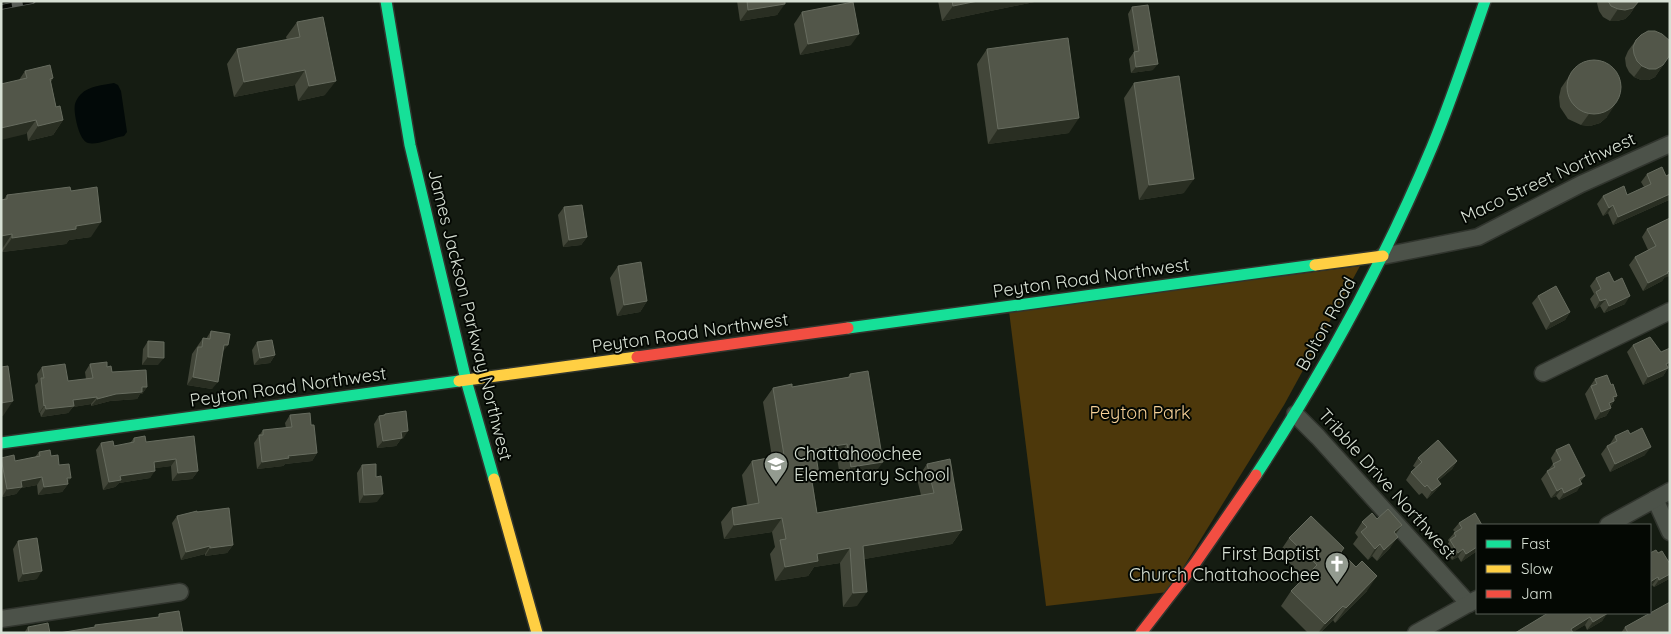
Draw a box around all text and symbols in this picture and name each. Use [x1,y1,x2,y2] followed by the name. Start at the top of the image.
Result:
[1457,127,1639,228] street label: Maco Street Northwest
[423,167,518,463] street label: James Jackson Parkway Northwest
[991,252,1191,303] street label: Peyton Road Northwest
[1290,273,1361,375] street label: Bolton Road
[590,307,790,358] street label: Peyton Road Northwest
[188,361,388,412] street label: Peyton Road Northwest
[1089,401,1191,424] park label: Peyton Park
[1314,403,1461,564] street label: Tribble Drive Northwest
[794,442,950,486] place label: Chattahoochee Elementary School
[763,451,789,485] school or university icon: Chattahoochee Elementary School
[1476,524,1651,614] legend
[1521,534,1550,553] text: Fast
[1129,542,1320,586] place label: First Baptist Church Chattahoochee
[1324,551,1350,585] church icon: First Baptist Church Chattahoochee
[1521,559,1553,578] text: Slow
[1521,584,1552,603] text: Jam

